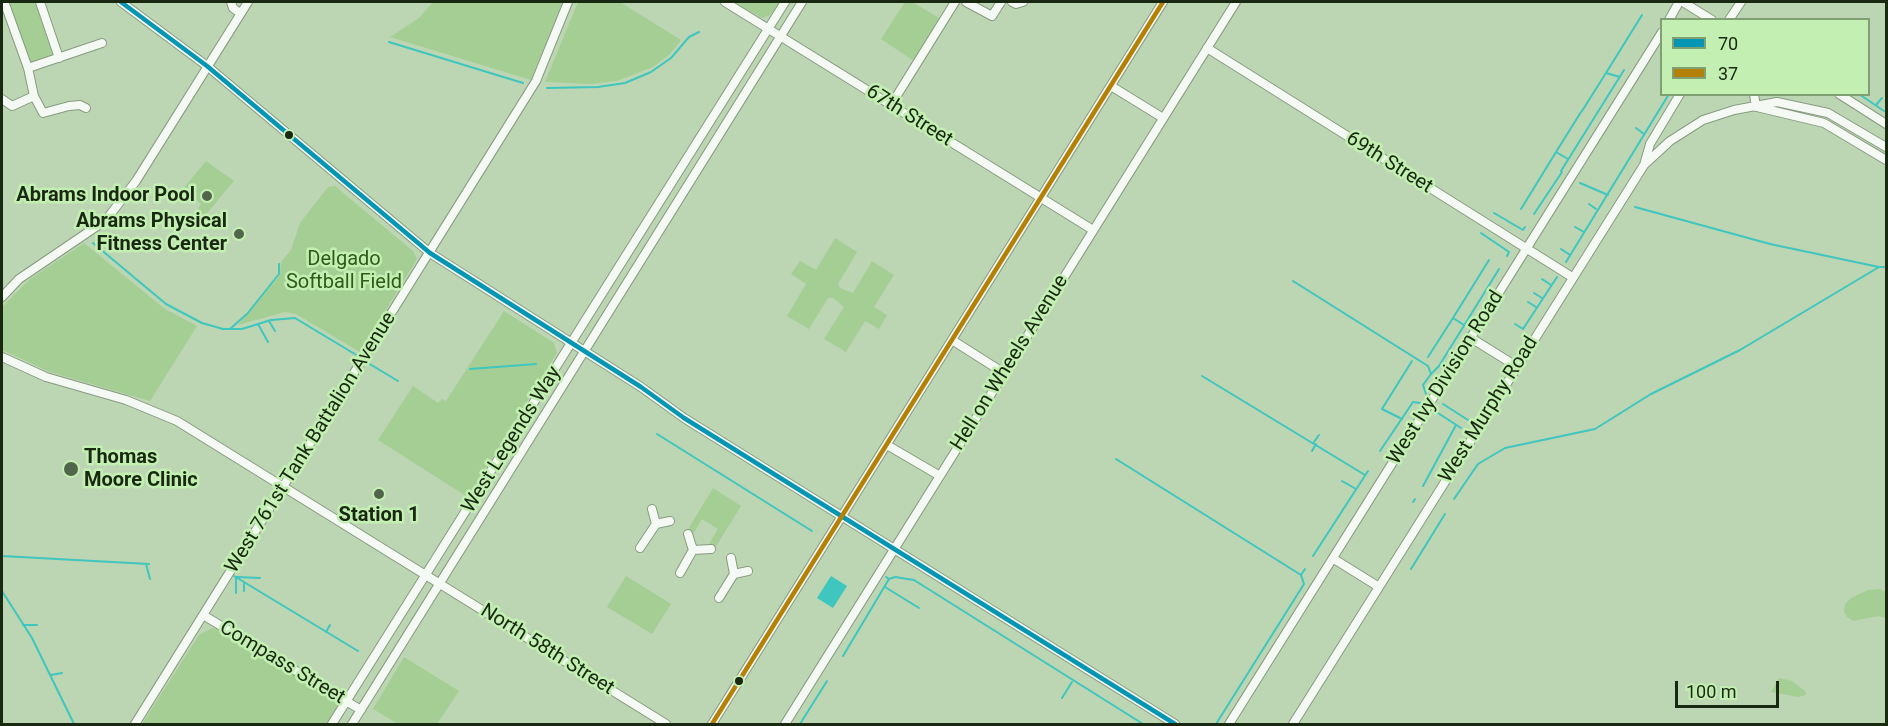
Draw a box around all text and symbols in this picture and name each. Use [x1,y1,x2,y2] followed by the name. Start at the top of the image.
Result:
[1660,18,1870,96] legend
[1718,33,1738,54] text: 70
[1718,63,1738,84] text: 37
[861,80,957,152] street label: 67th Street
[1341,127,1437,199] street label: 69th Street
[283,129,295,141] unlabelled marker
[16,184,195,208] place label: Abrams Indoor Pool
[200,189,214,203] marker: Abrams Indoor Pool
[76,210,227,257] place label: Abrams Physical Fitness Center
[232,227,246,241] marker: Abrams Physical Fitness Center
[286,248,402,295] park label: Delgado Softball Field
[946,271,1074,455] street label: Hell on Wheels Avenue
[1383,287,1509,469] street label: West Ivy Division Road
[221,308,401,578] street label: West 761st Tank Battalion Avenue
[1434,333,1544,487] street label: West Murphy Road
[457,362,567,518] street label: West Legends Way
[84,446,198,493] place label: Thomas Moore Clinic
[62,460,80,478] marker: Thomas Moore Clinic
[372,487,386,501] marker: Station 1
[339,504,419,528] place label: Station 1
[476,599,618,701] street label: North 58th Street
[215,616,349,710] street label: Compass Street
[1678,669,1782,707] scale bar
[733,675,745,687] unlabelled marker
[1686,681,1737,702] text: 100 m

